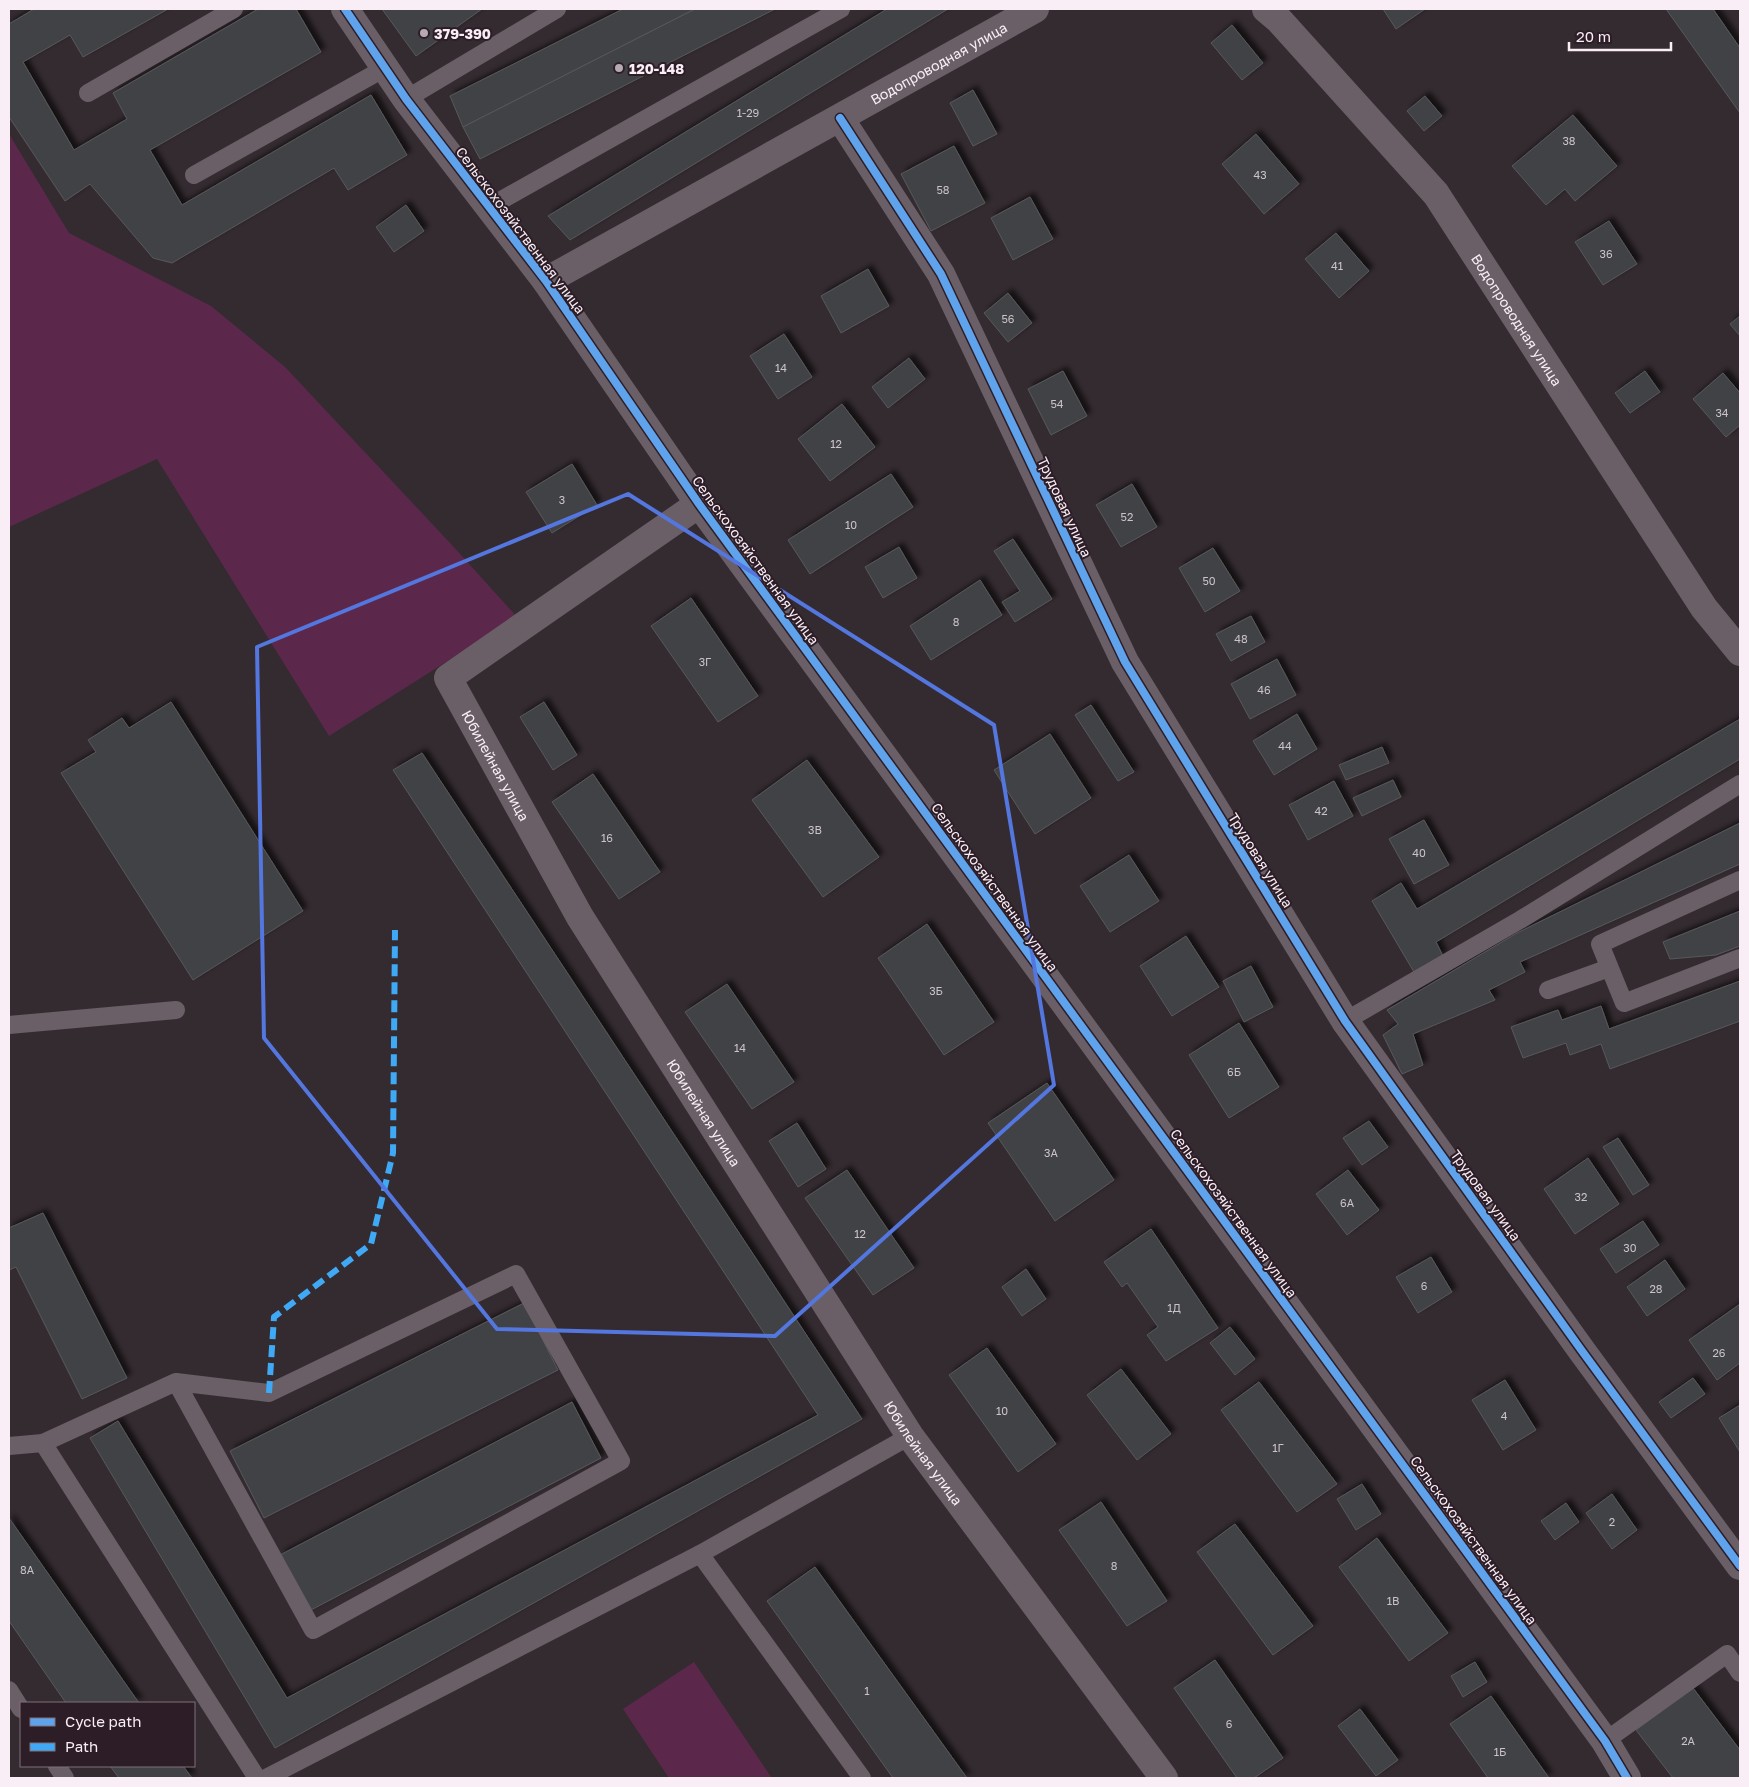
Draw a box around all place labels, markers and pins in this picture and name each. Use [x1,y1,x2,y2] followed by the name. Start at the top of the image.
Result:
[434,25,491,42] place label: 379-390
[418,27,430,39] marker: 379-390
[629,60,684,77] place label: 120-148
[613,62,625,74] marker: 120-148

